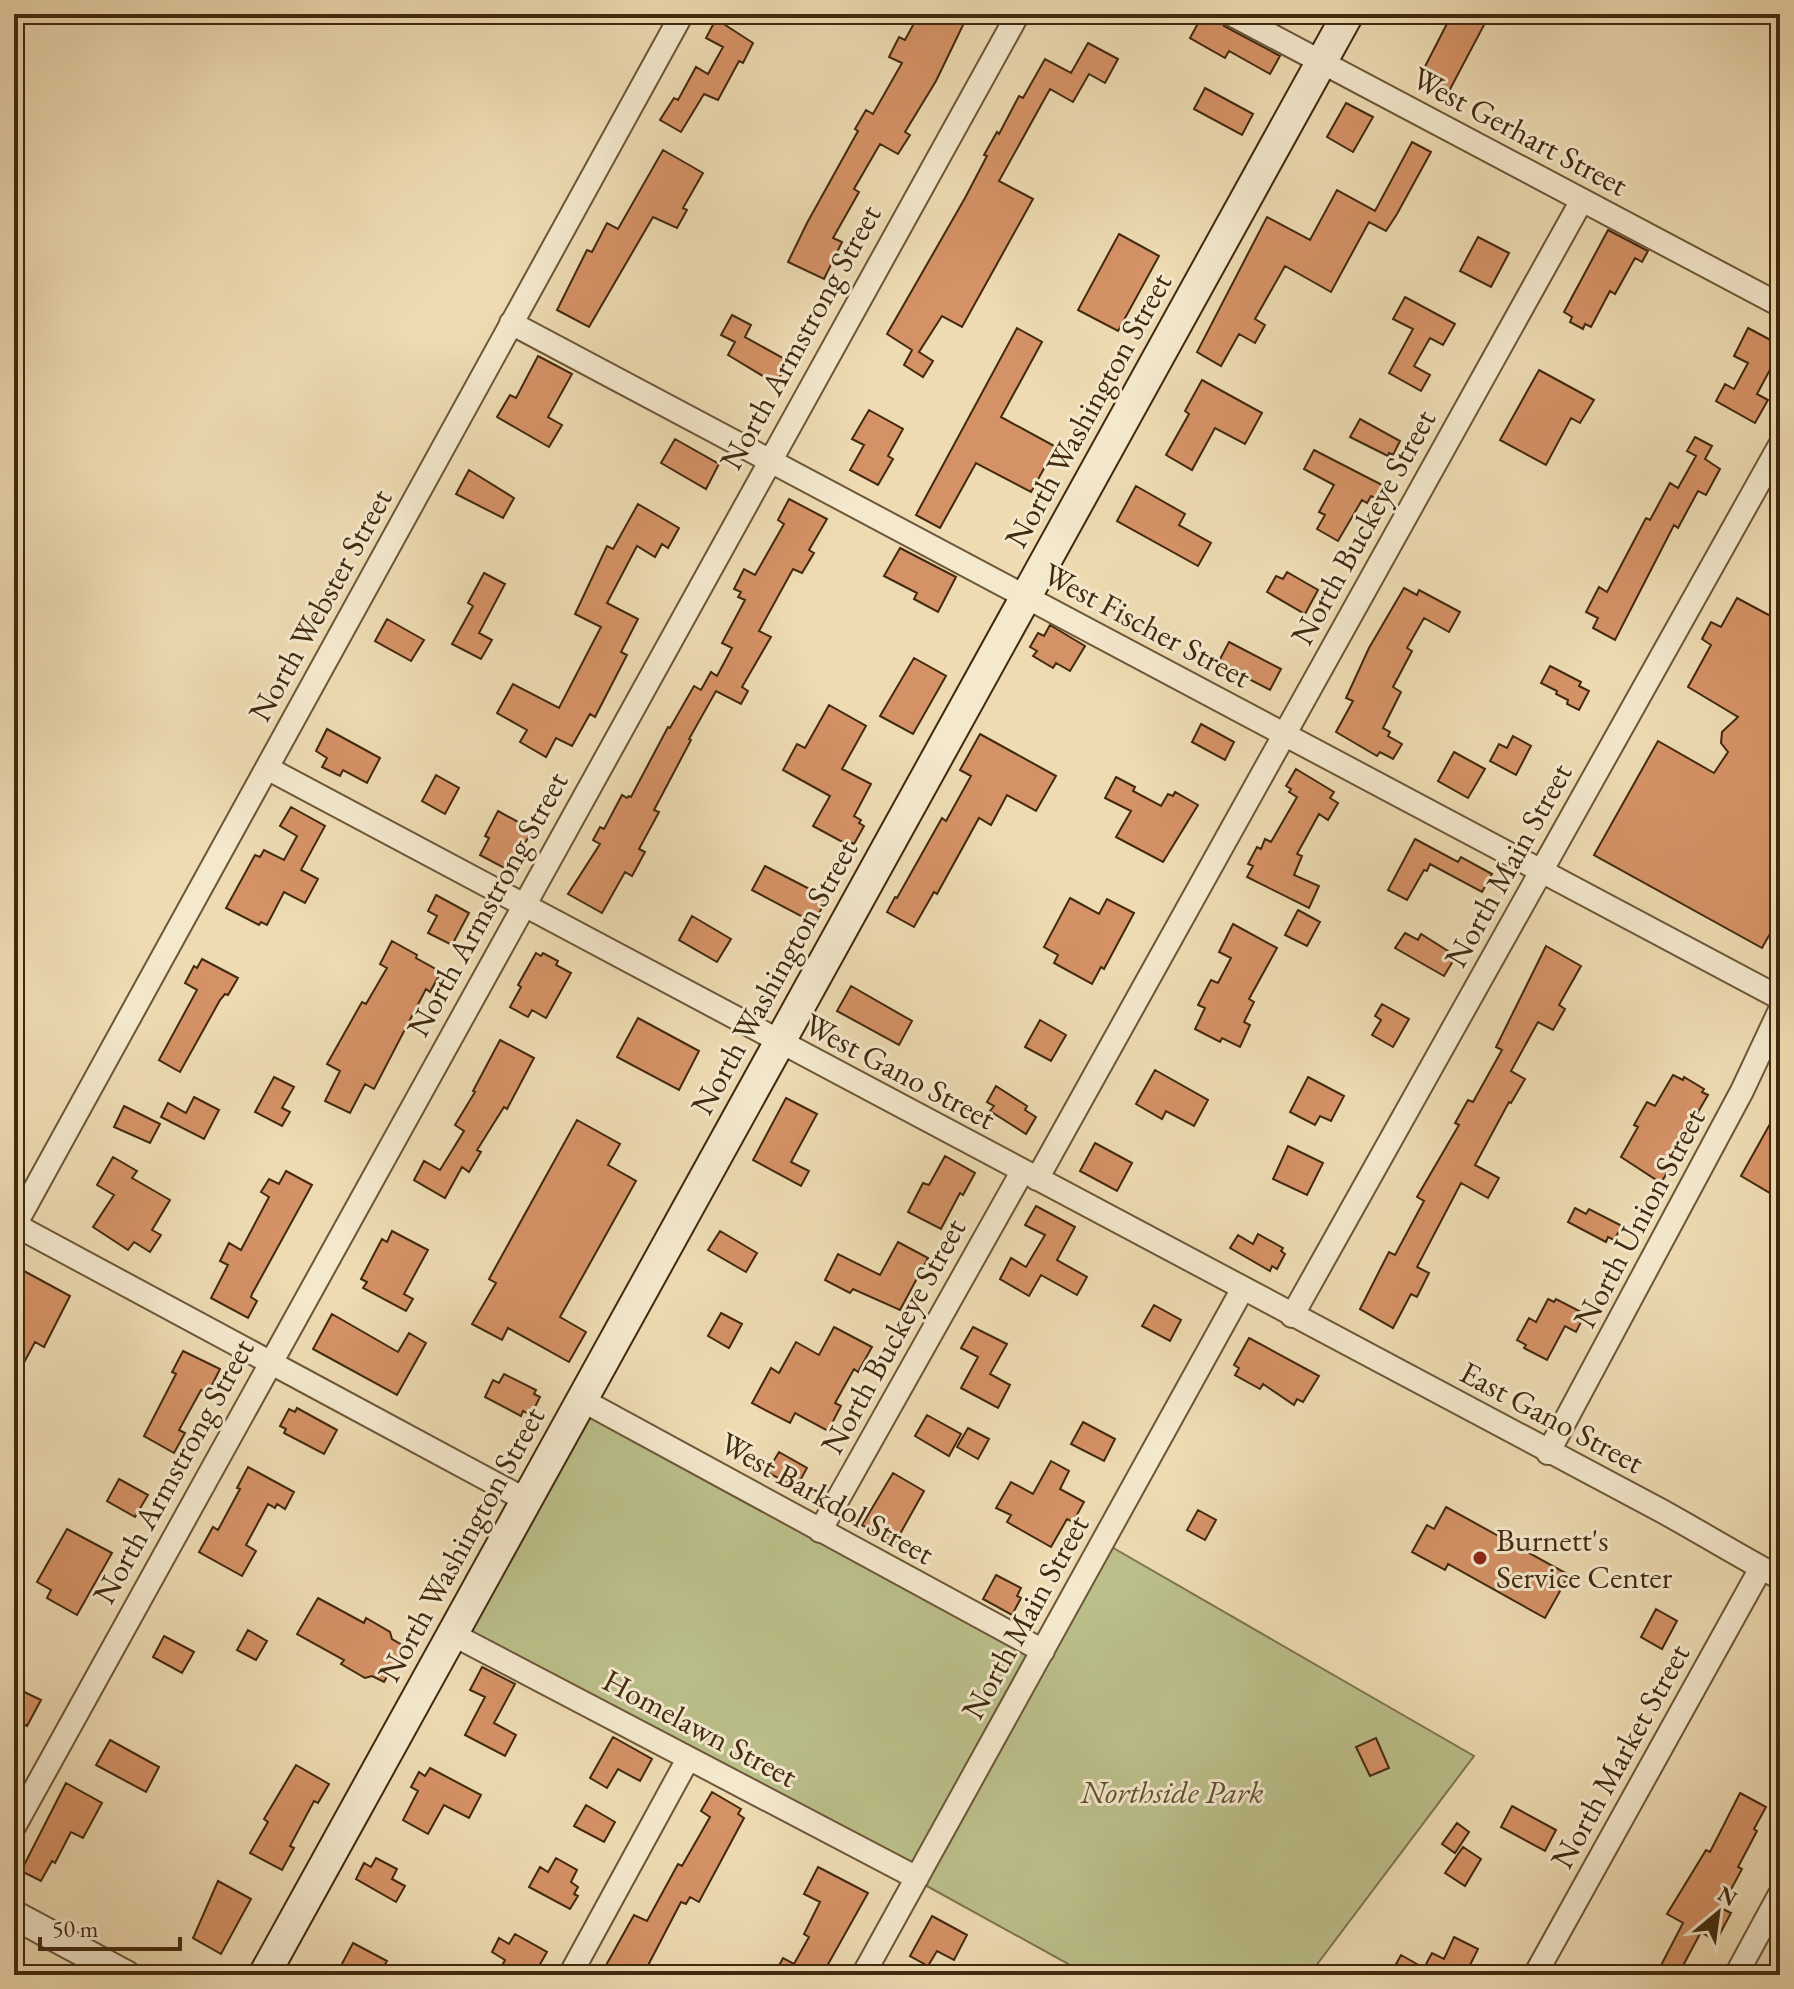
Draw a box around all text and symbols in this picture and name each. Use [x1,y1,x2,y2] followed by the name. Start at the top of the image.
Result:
[1405,56,1635,206] street label: West Gerhart Street
[710,197,890,477] street label: North Armstrong Street
[995,265,1181,555] street label: North Washington Street
[1281,402,1445,652] street label: North Buckeye Street
[239,481,401,729] street label: North Webster Street
[1036,553,1258,697] street label: West Fischer Street
[1435,755,1581,975] street label: North Main Street
[397,764,577,1044] street label: North Armstrong Street
[681,832,867,1122] street label: North Washington Street
[797,1003,1003,1139] street label: West Gano Street
[1564,1101,1714,1335] street label: North Union Street
[811,1211,975,1461] street label: North Buckeye Street
[83,1331,263,1611] street label: North Armstrong Street
[1453,1351,1651,1483] street label: East Gano Street
[368,1399,554,1689] street label: North Washington Street
[712,1422,942,1574] street label: West Barkdol Street
[952,1507,1098,1727] street label: North Main Street
[1496,1519,1673,1598] place label: Burnett's Service Center
[1471,1549,1489,1567] marker: Burnett's Service Center
[1541,1636,1699,1876] street label: North Market Street
[595,1659,805,1797] street label: Homelawn Street
[1079,1771,1264,1813] park label: Northside Park
[1678,1873,1758,1953] north arrow
[1713,1879,1742,1913] text: N
[40,1901,180,1951] scale bar
[52,1913,99,1944] text: 50 m

